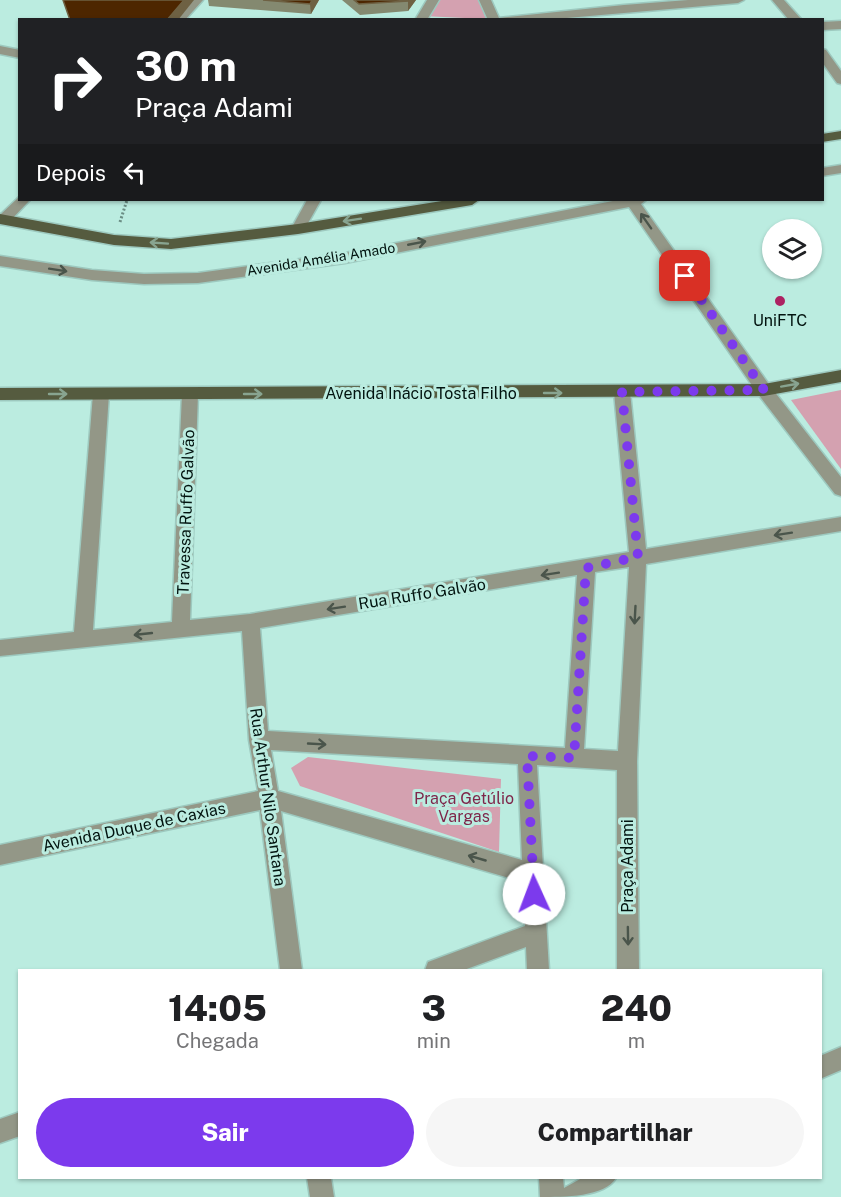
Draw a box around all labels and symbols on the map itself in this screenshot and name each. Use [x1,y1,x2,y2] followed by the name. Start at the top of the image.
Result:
[343,214,363,225] one-way arrow
[640,214,652,230] one-way arrow
[149,237,169,248] one-way arrow
[408,237,427,249] one-way arrow
[246,239,396,279] street label: Avenida Amélia Amado
[659,250,710,301] pin
[47,264,67,275] one-way arrow
[773,294,787,308] marker: UniFTC
[753,311,807,330] place label: UniFTC
[780,379,799,390] one-way arrow
[325,384,517,403] street label: Avenida Inácio Tosta Filho
[543,387,563,399] one-way arrow
[48,388,68,400] one-way arrow
[243,388,263,400] one-way arrow
[174,429,198,595] street label: Travessa Ruffo Galvão
[774,528,794,539] one-way arrow
[540,568,560,579] one-way arrow
[357,575,487,613] street label: Rua Ruffo Galvão
[327,603,347,614] one-way arrow
[629,605,640,625] one-way arrow
[134,629,154,640] one-way arrow
[246,707,290,887] street label: Rua Arthur Nilo Santana
[306,738,326,749] one-way arrow
[414,789,514,826] park label: Praça Getúlio Vargas
[41,798,227,856] street label: Avenida Duque de Caxias
[618,819,637,913] street label: Praça Adami
[468,852,487,863] one-way arrow
[502,862,566,926] position arrow
[622,926,634,946] one-way arrow

